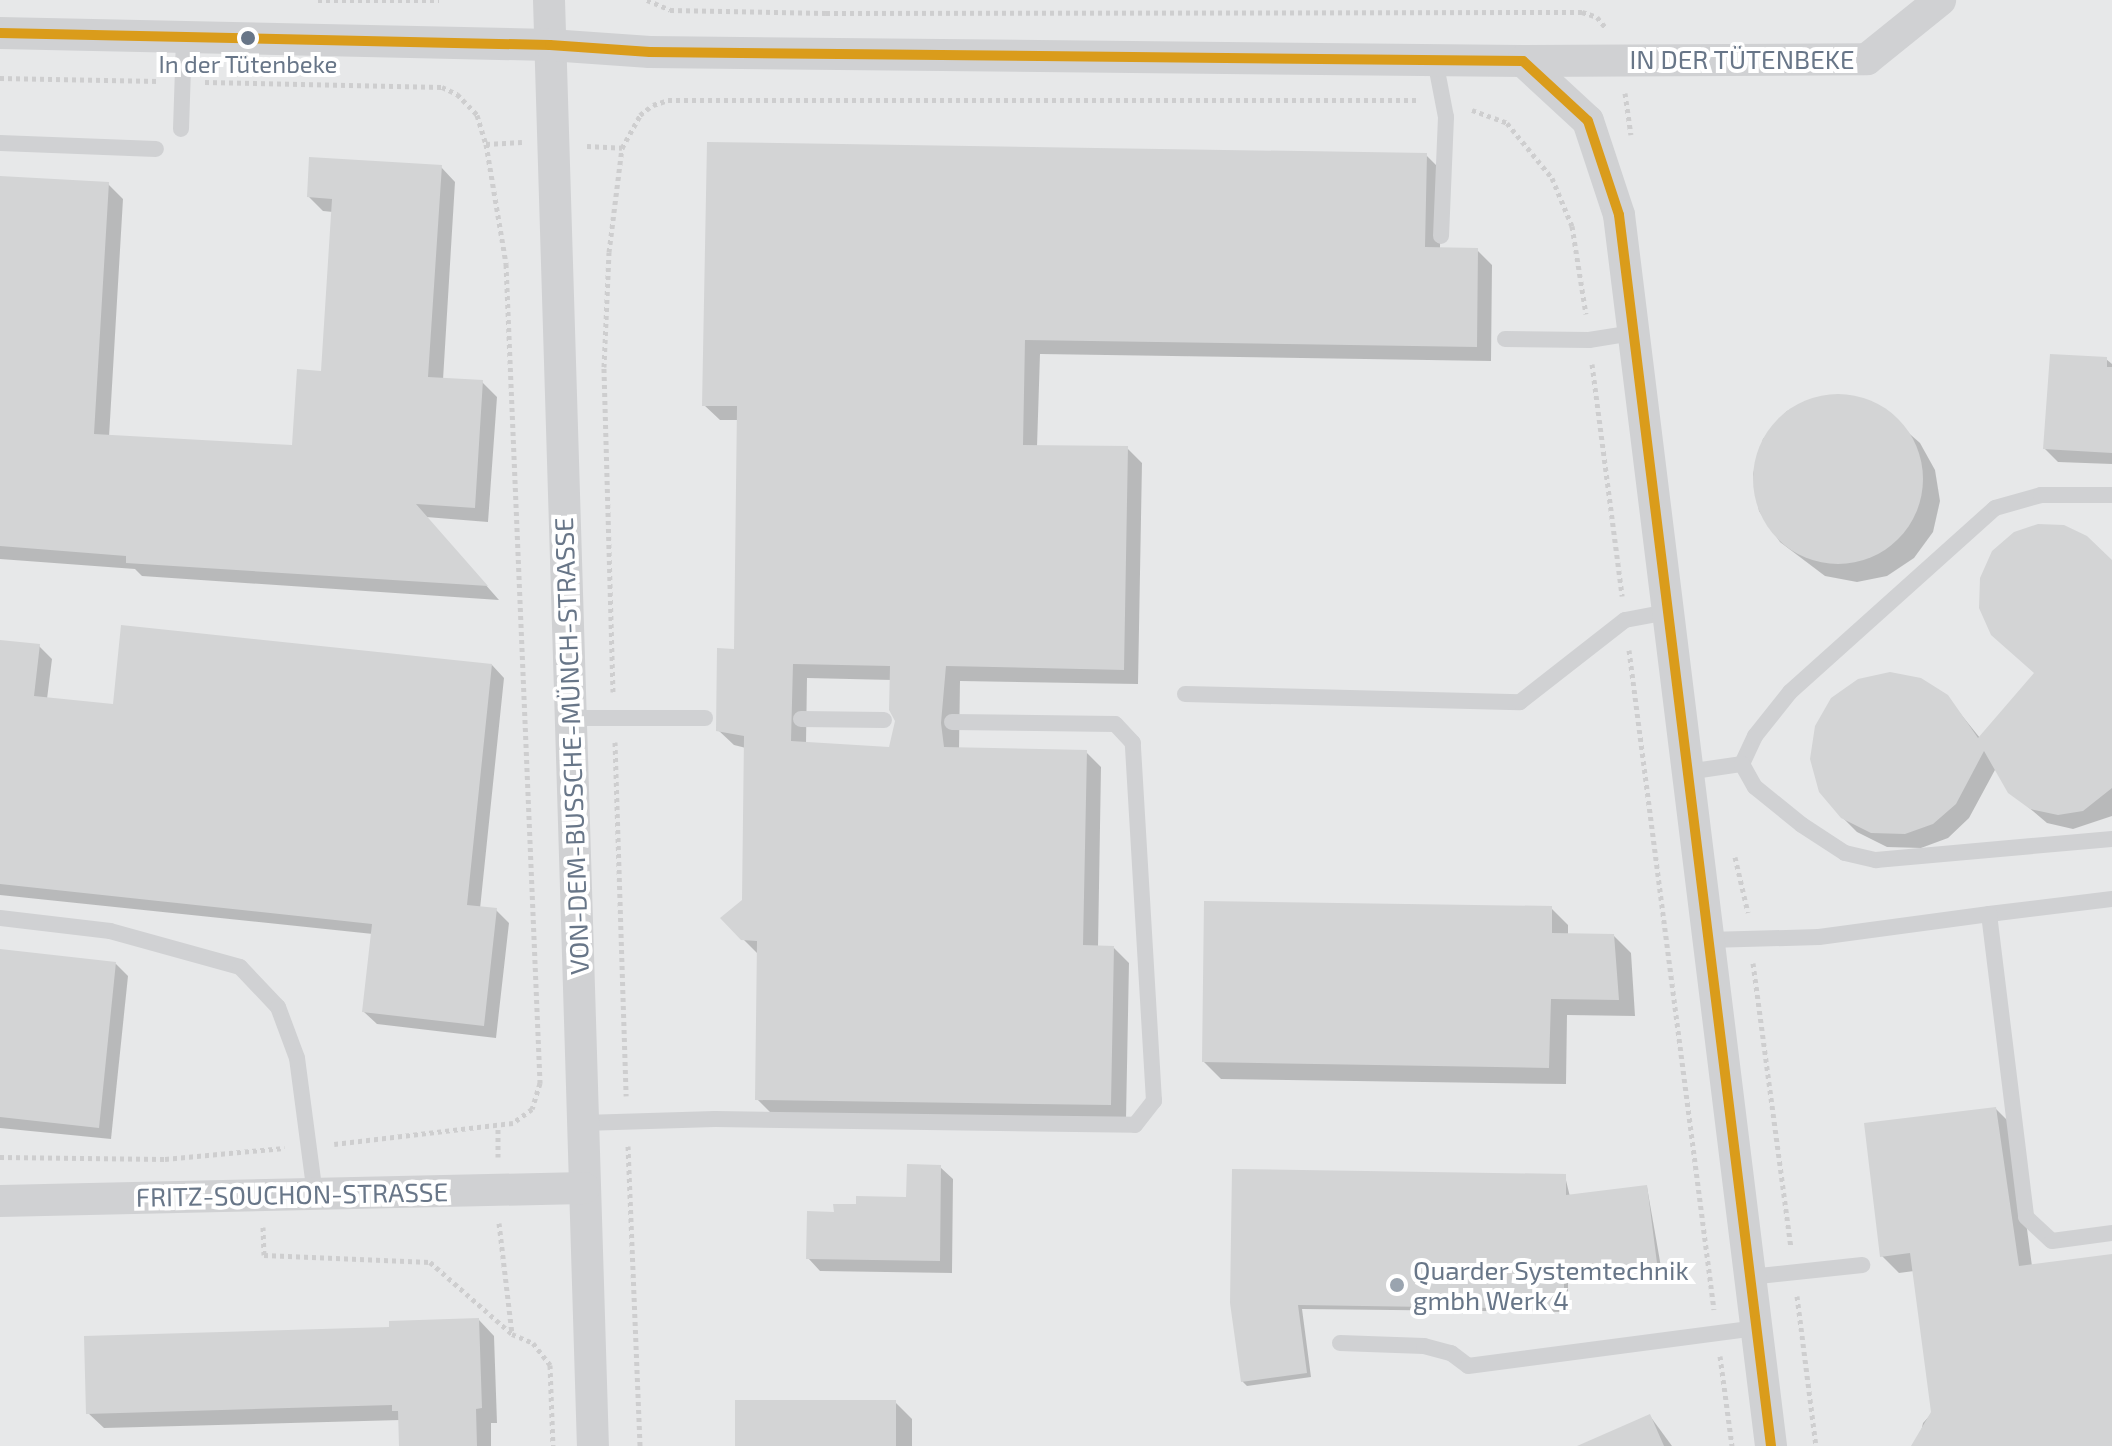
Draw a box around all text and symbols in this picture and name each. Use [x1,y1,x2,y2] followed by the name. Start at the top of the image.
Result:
[240,30,256,46] marker: In der Tütenbeke
[1629,43,1855,75] street label: IN DER TÜTENBEKE
[158,50,338,78] place label: In der Tütenbeke
[547,517,595,975] street label: VON-DEM-BUSSCHE-MÜNCH-STRASSE
[136,1176,448,1212] street label: FRITZ-SOUCHON-STRASSE
[1413,1254,1689,1316] place label: Quarder Systemtechnik gmbh Werk 4
[1388,1276,1406,1294] marker: Quarder Systemtechnik gmbh Werk 4

